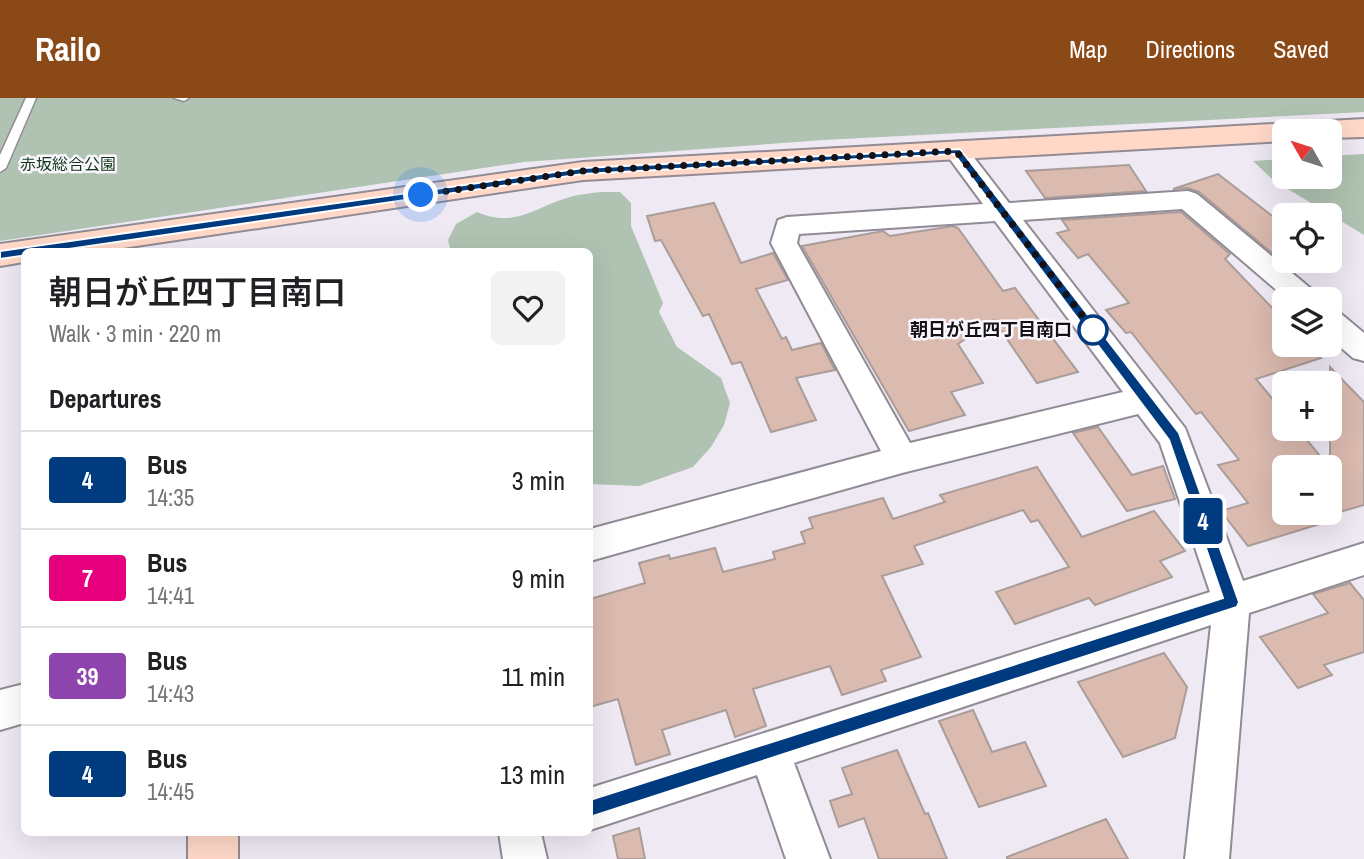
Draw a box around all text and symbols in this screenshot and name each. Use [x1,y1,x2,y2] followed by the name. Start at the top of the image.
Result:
[35,27,101,71] text: Railo
[1069,33,1107,65] text: Map
[1145,33,1235,65] text: Directions
[1273,33,1329,65] text: Saved
[1272,119,1342,189] north arrow
[1272,119,1342,525] map controls
[20,153,116,175] park label: 赤坂総合公園
[403,177,438,212] your location
[1272,203,1342,273] button: locate
[49,270,346,314] text: 朝日が丘四丁目南口
[491,271,565,345] button: heart
[1272,287,1342,357] button: layers
[1078,315,1108,345] marker: 朝日が丘四丁目南口
[910,317,1072,342] place label: 朝日が丘四丁目南口
[49,318,221,349] text: Walk · 3 min · 220 m
[1272,371,1342,441] button: +
[49,381,162,416] text: Departures
[147,447,187,482] text: Bus
[1272,455,1342,525] button: −
[512,463,565,498] text: 3 min
[82,464,93,496] text: 4
[147,482,194,513] text: 14:35
[1180,498,1226,544] line badge: 4
[1198,505,1208,537] text: 4
[147,545,187,580] text: Bus
[512,561,565,596] text: 9 min
[82,562,93,594] text: 7
[147,580,194,611] text: 14:41
[147,643,187,678] text: Bus
[501,659,565,694] text: 11 min
[77,660,98,692] text: 39
[147,678,194,709] text: 14:43
[147,741,187,776] text: Bus
[500,757,565,792] text: 13 min
[82,758,93,790] text: 4
[147,776,194,807] text: 14:45

